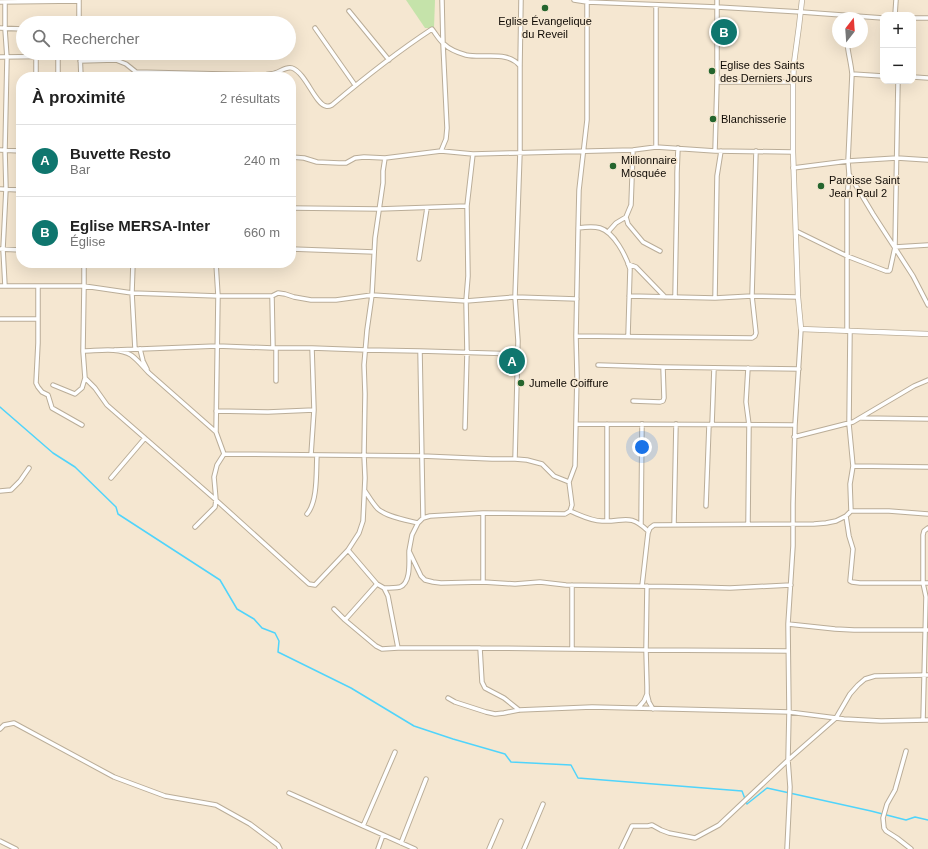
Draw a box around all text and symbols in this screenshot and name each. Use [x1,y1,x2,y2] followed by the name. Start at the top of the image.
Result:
[540,3,550,13] marker: Eglise Évangelique du Reveil
[832,12,868,48] north arrow
[880,12,916,84] map controls
[880,12,916,48] button: +
[498,15,592,40] place label: Eglise Évangelique du Reveil
[16,16,296,60] search box
[711,17,737,47] pin: B
[30,27,52,49] icon: search
[62,30,140,47] text: Rechercher
[880,48,916,84] button: −
[720,59,813,84] place label: Eglise des Saints des Derniers Jours
[707,66,717,76] marker: Eglise des Saints des Derniers Jours
[32,88,126,107] text: À proximité
[220,91,280,106] text: 2 résultats
[721,113,786,125] place label: Blanchisserie
[708,114,718,124] marker: Blanchisserie
[70,145,171,162] text: Buvette Resto
[40,153,50,168] text: A
[244,153,280,168] text: 240 m
[621,154,677,179] place label: Millionnaire Mosquée
[608,161,618,171] marker: Millionnaire Mosquée
[70,162,90,177] text: Bar
[829,174,900,199] place label: Paroisse Saint Jean Paul 2
[816,181,826,191] marker: Paroisse Saint Jean Paul 2
[70,217,210,234] text: Eglise MERSA-Inter
[40,225,50,240] text: B
[244,225,280,240] text: 660 m
[70,234,105,249] text: Église
[499,346,525,376] pin: A
[529,377,608,389] place label: Jumelle Coiffure
[516,378,526,388] marker: Jumelle Coiffure
[632,437,652,457] your location

